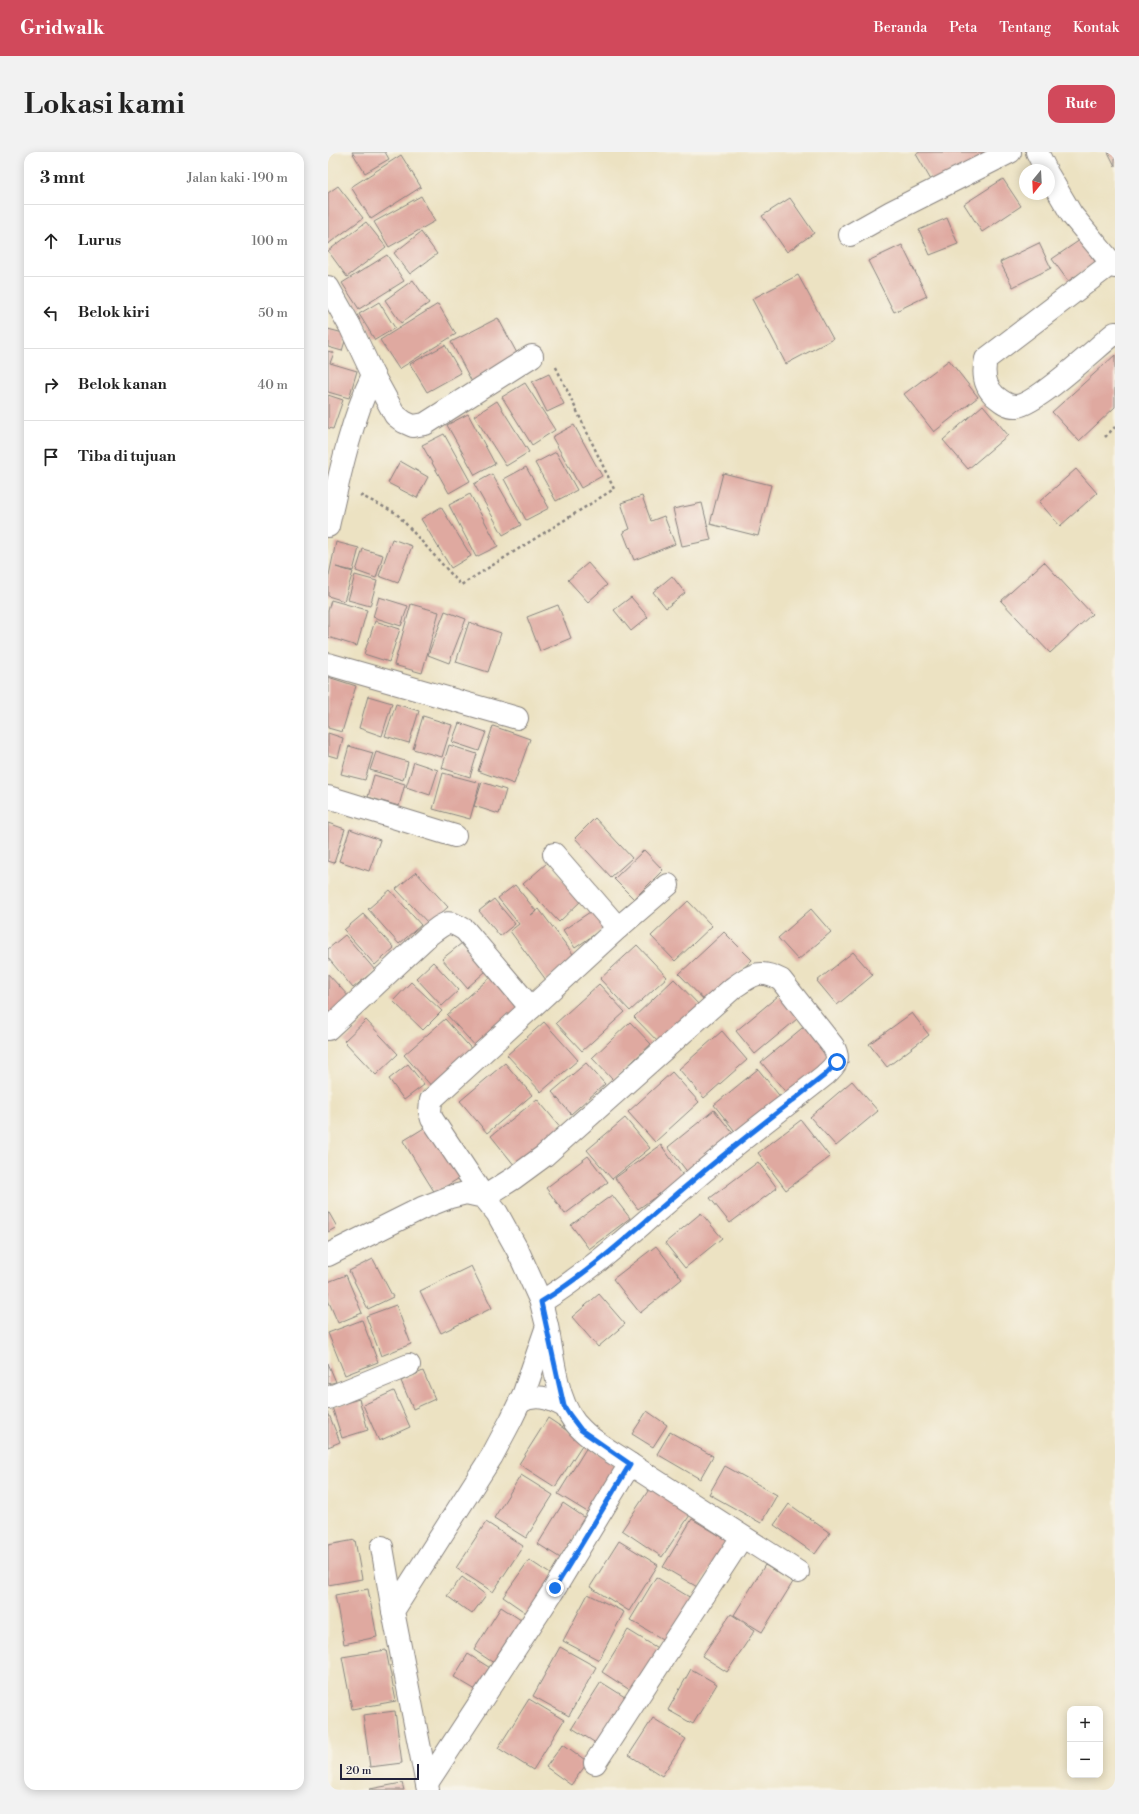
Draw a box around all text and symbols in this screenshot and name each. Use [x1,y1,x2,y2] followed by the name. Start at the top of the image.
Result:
[20,16,104,40] text: Gridwalk
[874,19,927,37] text: Beranda
[949,19,977,37] text: Peta
[999,19,1051,37] text: Tentang
[1073,19,1119,37] text: Kontak
[1048,85,1115,123] button: Rute
[24,87,185,122] text: Lokasi kami
[1019,164,1055,200] north arrow
[40,167,85,189] text: 3 mnt
[187,170,288,186] text: Jalan kaki · 190 m
[40,230,62,252] icon: ahead
[78,231,121,250] text: Lurus
[252,233,288,249] text: 100 m
[40,302,62,324] icon: left
[78,303,149,322] text: Belok kiri
[258,305,288,321] text: 50 m
[40,374,62,396] icon: right
[78,375,167,394] text: Belok kanan
[258,377,288,393] text: 40 m
[40,446,62,468] icon: arrive
[78,447,176,466] text: Tiba di tujuan
[828,1053,846,1071] route start
[546,1579,564,1597] route end
[1067,1706,1103,1778] map controls
[1067,1706,1103,1742] button: +
[1067,1742,1103,1778] button: −
[340,1762,419,1781] scale bar
[346,1764,371,1778] text: 20 m

